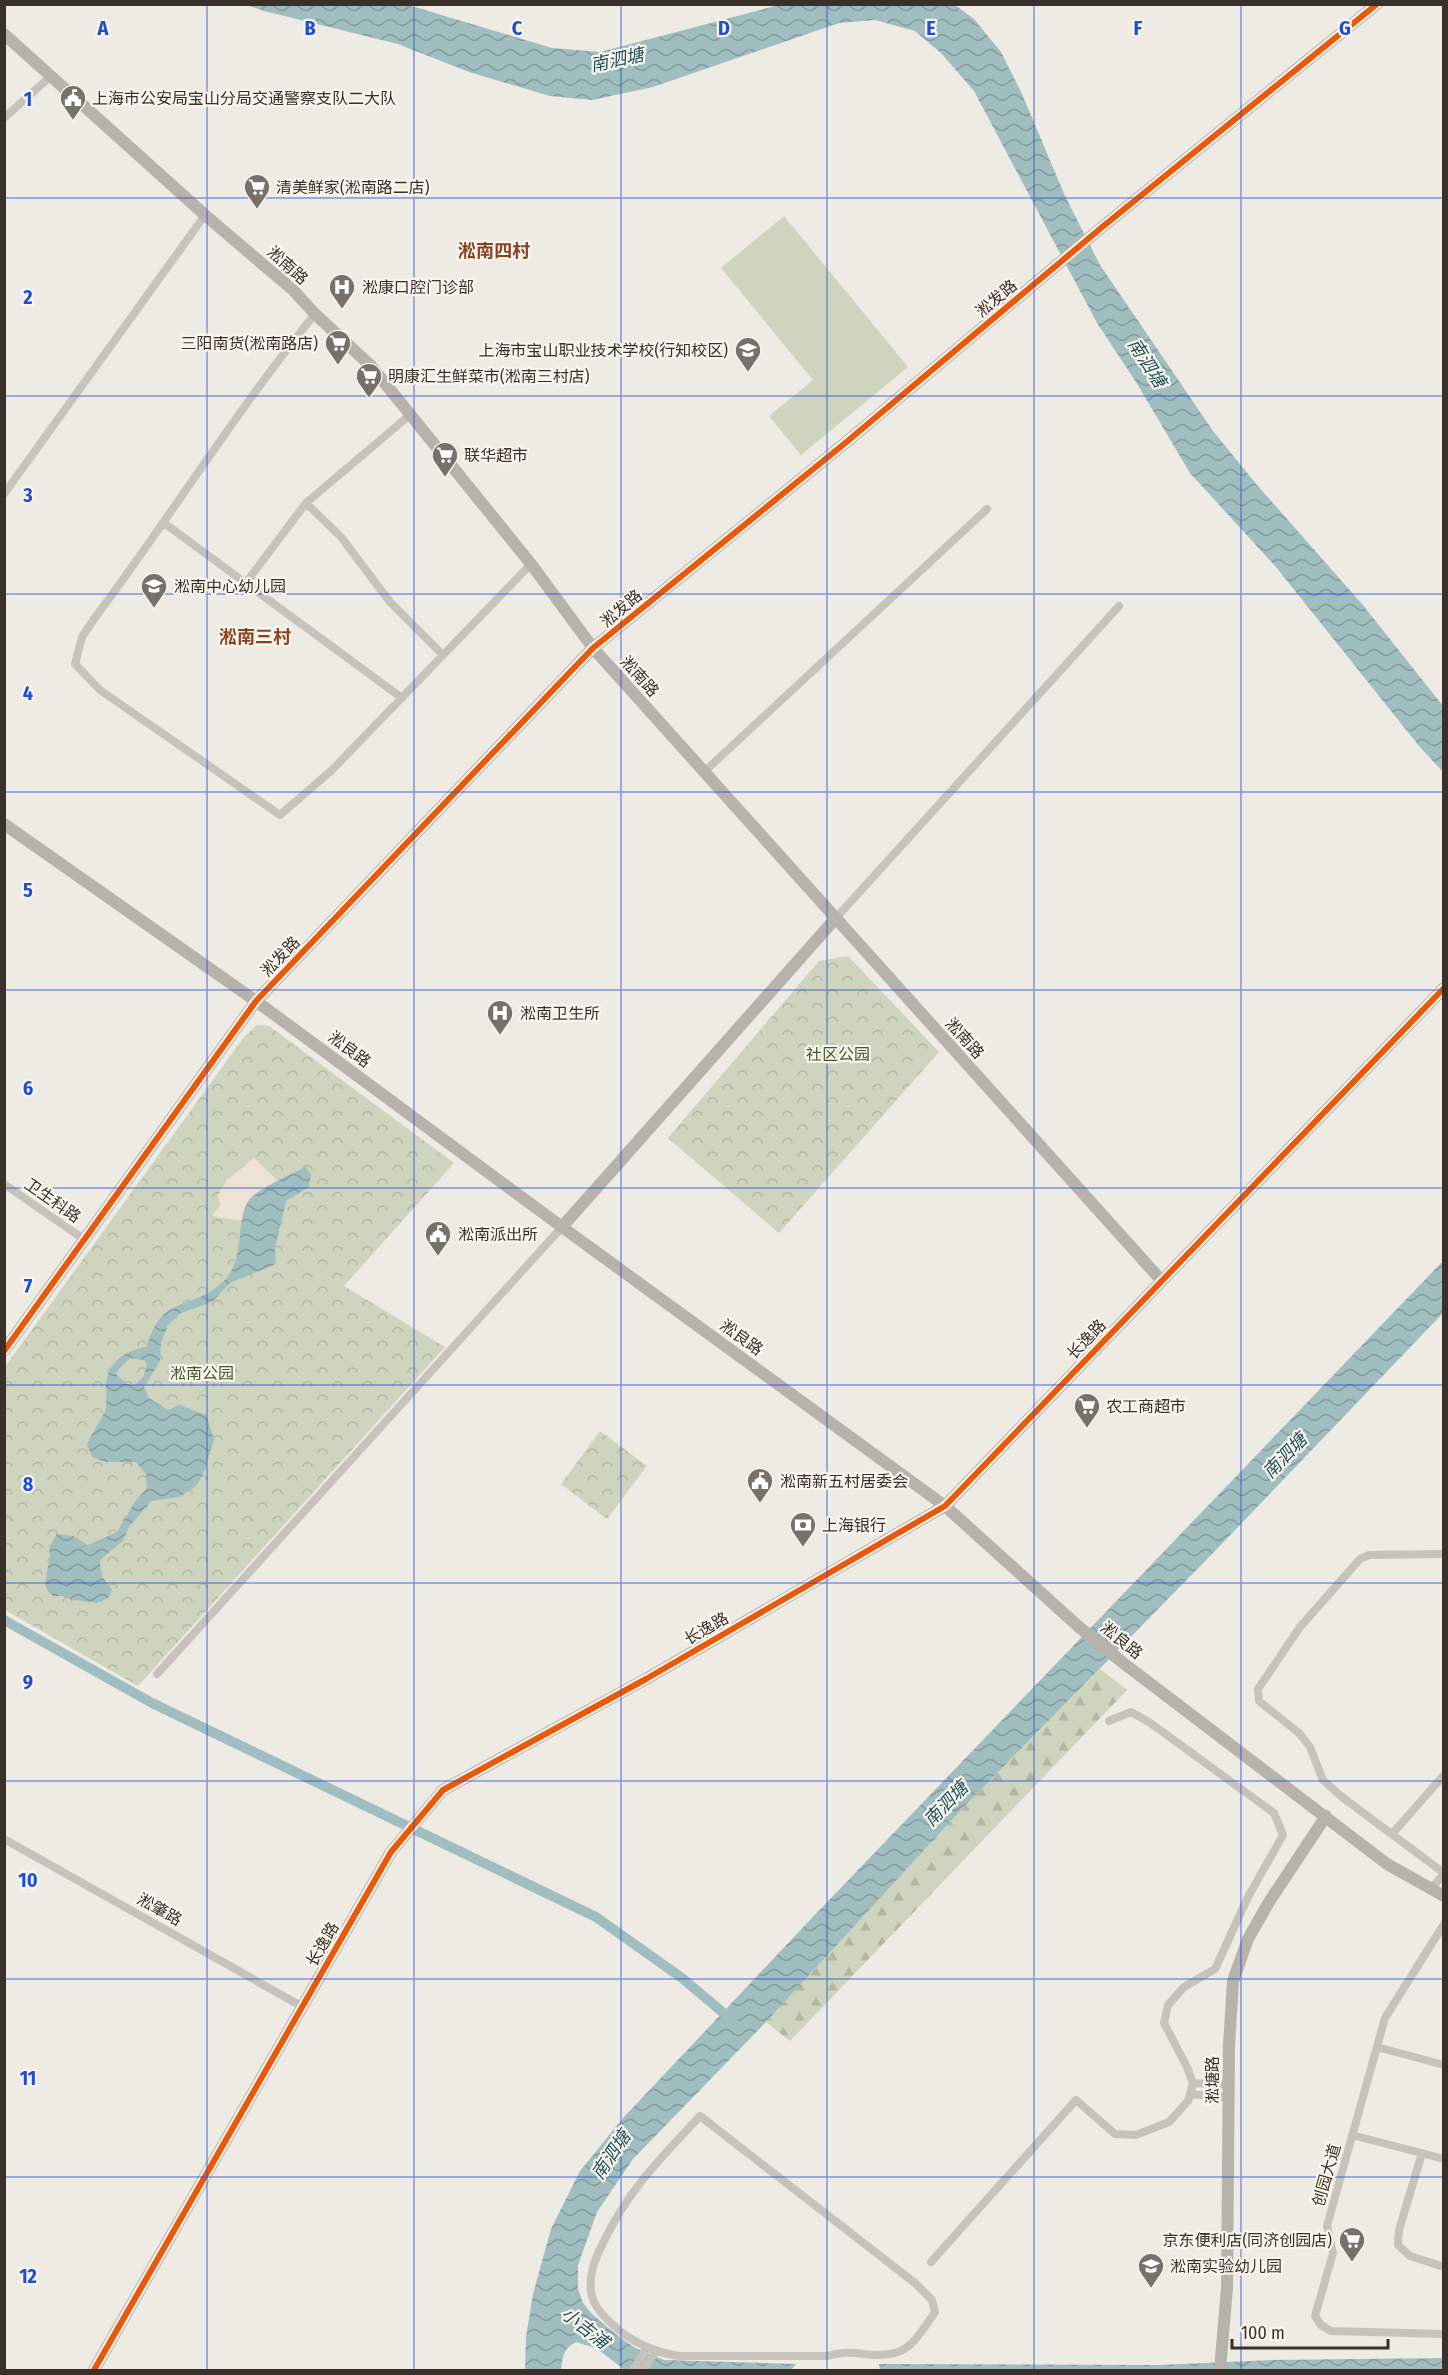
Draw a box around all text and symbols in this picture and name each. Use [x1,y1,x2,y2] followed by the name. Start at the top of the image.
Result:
[97,16,110,40] text: A
[304,16,316,40] text: B
[512,16,523,40] text: C
[718,16,730,40] text: D
[926,16,936,40] text: E
[1134,16,1143,40] text: F
[1339,16,1351,40] text: G
[588,43,649,76] water label: 南泗塘
[58,83,88,121] public building icon: 上海市公安局宝山分局交通警察支队二大队
[24,87,32,111] text: 1
[92,89,396,108] place label: 上海市公安局宝山分局交通警察支队二大队
[242,172,272,210] supermarket icon: 清美鲜家(淞南路二店)
[276,178,430,197] place label: 清美鲜家(淞南路二店)
[458,240,530,262] district label: 淞南四村
[263,242,312,288] street label: 淞南路
[327,272,357,310] hospital icon: 淞康口腔门诊部
[972,276,1021,321] street label: 淞发路
[362,278,474,297] place label: 淞康口腔门诊部
[22,285,33,309] text: 2
[323,328,353,366] supermarket icon: 三阳南货(淞南路店)
[181,334,318,353] place label: 三阳南货(淞南路店)
[1123,334,1173,394] water label: 南泗塘
[733,335,763,373] school or university icon: 上海市宝山职业技术学校(行知校区)
[479,341,728,360] place label: 上海市宝山职业技术学校(行知校区)
[354,361,384,399] supermarket icon: 明康汇生鲜菜市(淞南三村店)
[388,367,590,386] place label: 明康汇生鲜菜市(淞南三村店)
[430,440,460,478] supermarket icon: 联华超市
[464,446,528,465] place label: 联华超市
[22,483,33,507] text: 3
[139,571,169,609] school or university icon: 淞南中心幼儿园
[174,577,286,596] place label: 淞南中心幼儿园
[597,586,646,631] street label: 淞发路
[219,626,291,648] district label: 淞南三村
[617,652,663,701] street label: 淞南路
[23,681,33,705] text: 4
[23,878,33,902] text: 5
[257,932,304,980] street label: 淞发路
[485,998,515,1036] hospital icon: 淞南卫生所
[520,1004,600,1023] place label: 淞南卫生所
[942,1014,988,1063] street label: 淞南路
[325,1027,375,1071] street label: 淞良路
[806,1045,870,1064] park label: 社区公园
[23,1076,33,1100] text: 6
[21,1174,84,1227] street label: 卫生科路
[423,1219,453,1257] public building icon: 淞南派出所
[458,1225,538,1244] place label: 淞南派出所
[24,1274,33,1298] text: 7
[1063,1315,1110,1363] street label: 长逸路
[717,1316,767,1359] street label: 淞良路
[170,1364,234,1383] park label: 淞南公园
[1072,1391,1102,1429] supermarket icon: 农工商超市
[1106,1397,1186,1416] place label: 农工商超市
[1258,1427,1314,1483] water label: 南泗塘
[745,1466,775,1504] public building icon: 淞南新五村居委会
[23,1472,34,1496] text: 8
[780,1472,908,1491] place label: 淞南新五村居委会
[788,1510,818,1548] bank icon: 上海银行
[822,1516,886,1535] place label: 上海银行
[681,1608,732,1649] street label: 长逸路
[1097,1618,1146,1663] street label: 淞良路
[23,1670,33,1694] text: 9
[919,1775,975,1831] water label: 南泗塘
[18,1868,38,1892] text: 10
[134,1889,185,1929] street label: 淞肇路
[302,1919,343,1970] street label: 长逸路
[1203,2056,1222,2104] street label: 淞塘路
[20,2066,36,2090] text: 11
[587,2124,637,2184] water label: 南泗塘
[1309,2142,1344,2209] street label: 创园大道
[1337,2225,1367,2263] supermarket icon: 京东便利店(同济创园店)
[1163,2231,1332,2250] place label: 京东便利店(同济创园店)
[1136,2251,1166,2289] school or university icon: 淞南实验幼儿园
[1170,2257,1282,2276] place label: 淞南实验幼儿园
[19,2264,37,2288] text: 12
[557,2303,615,2355] water label: 小吉浦
[1232,2312,1388,2350] scale bar
[1241,2322,1285,2344] text: 100 m

